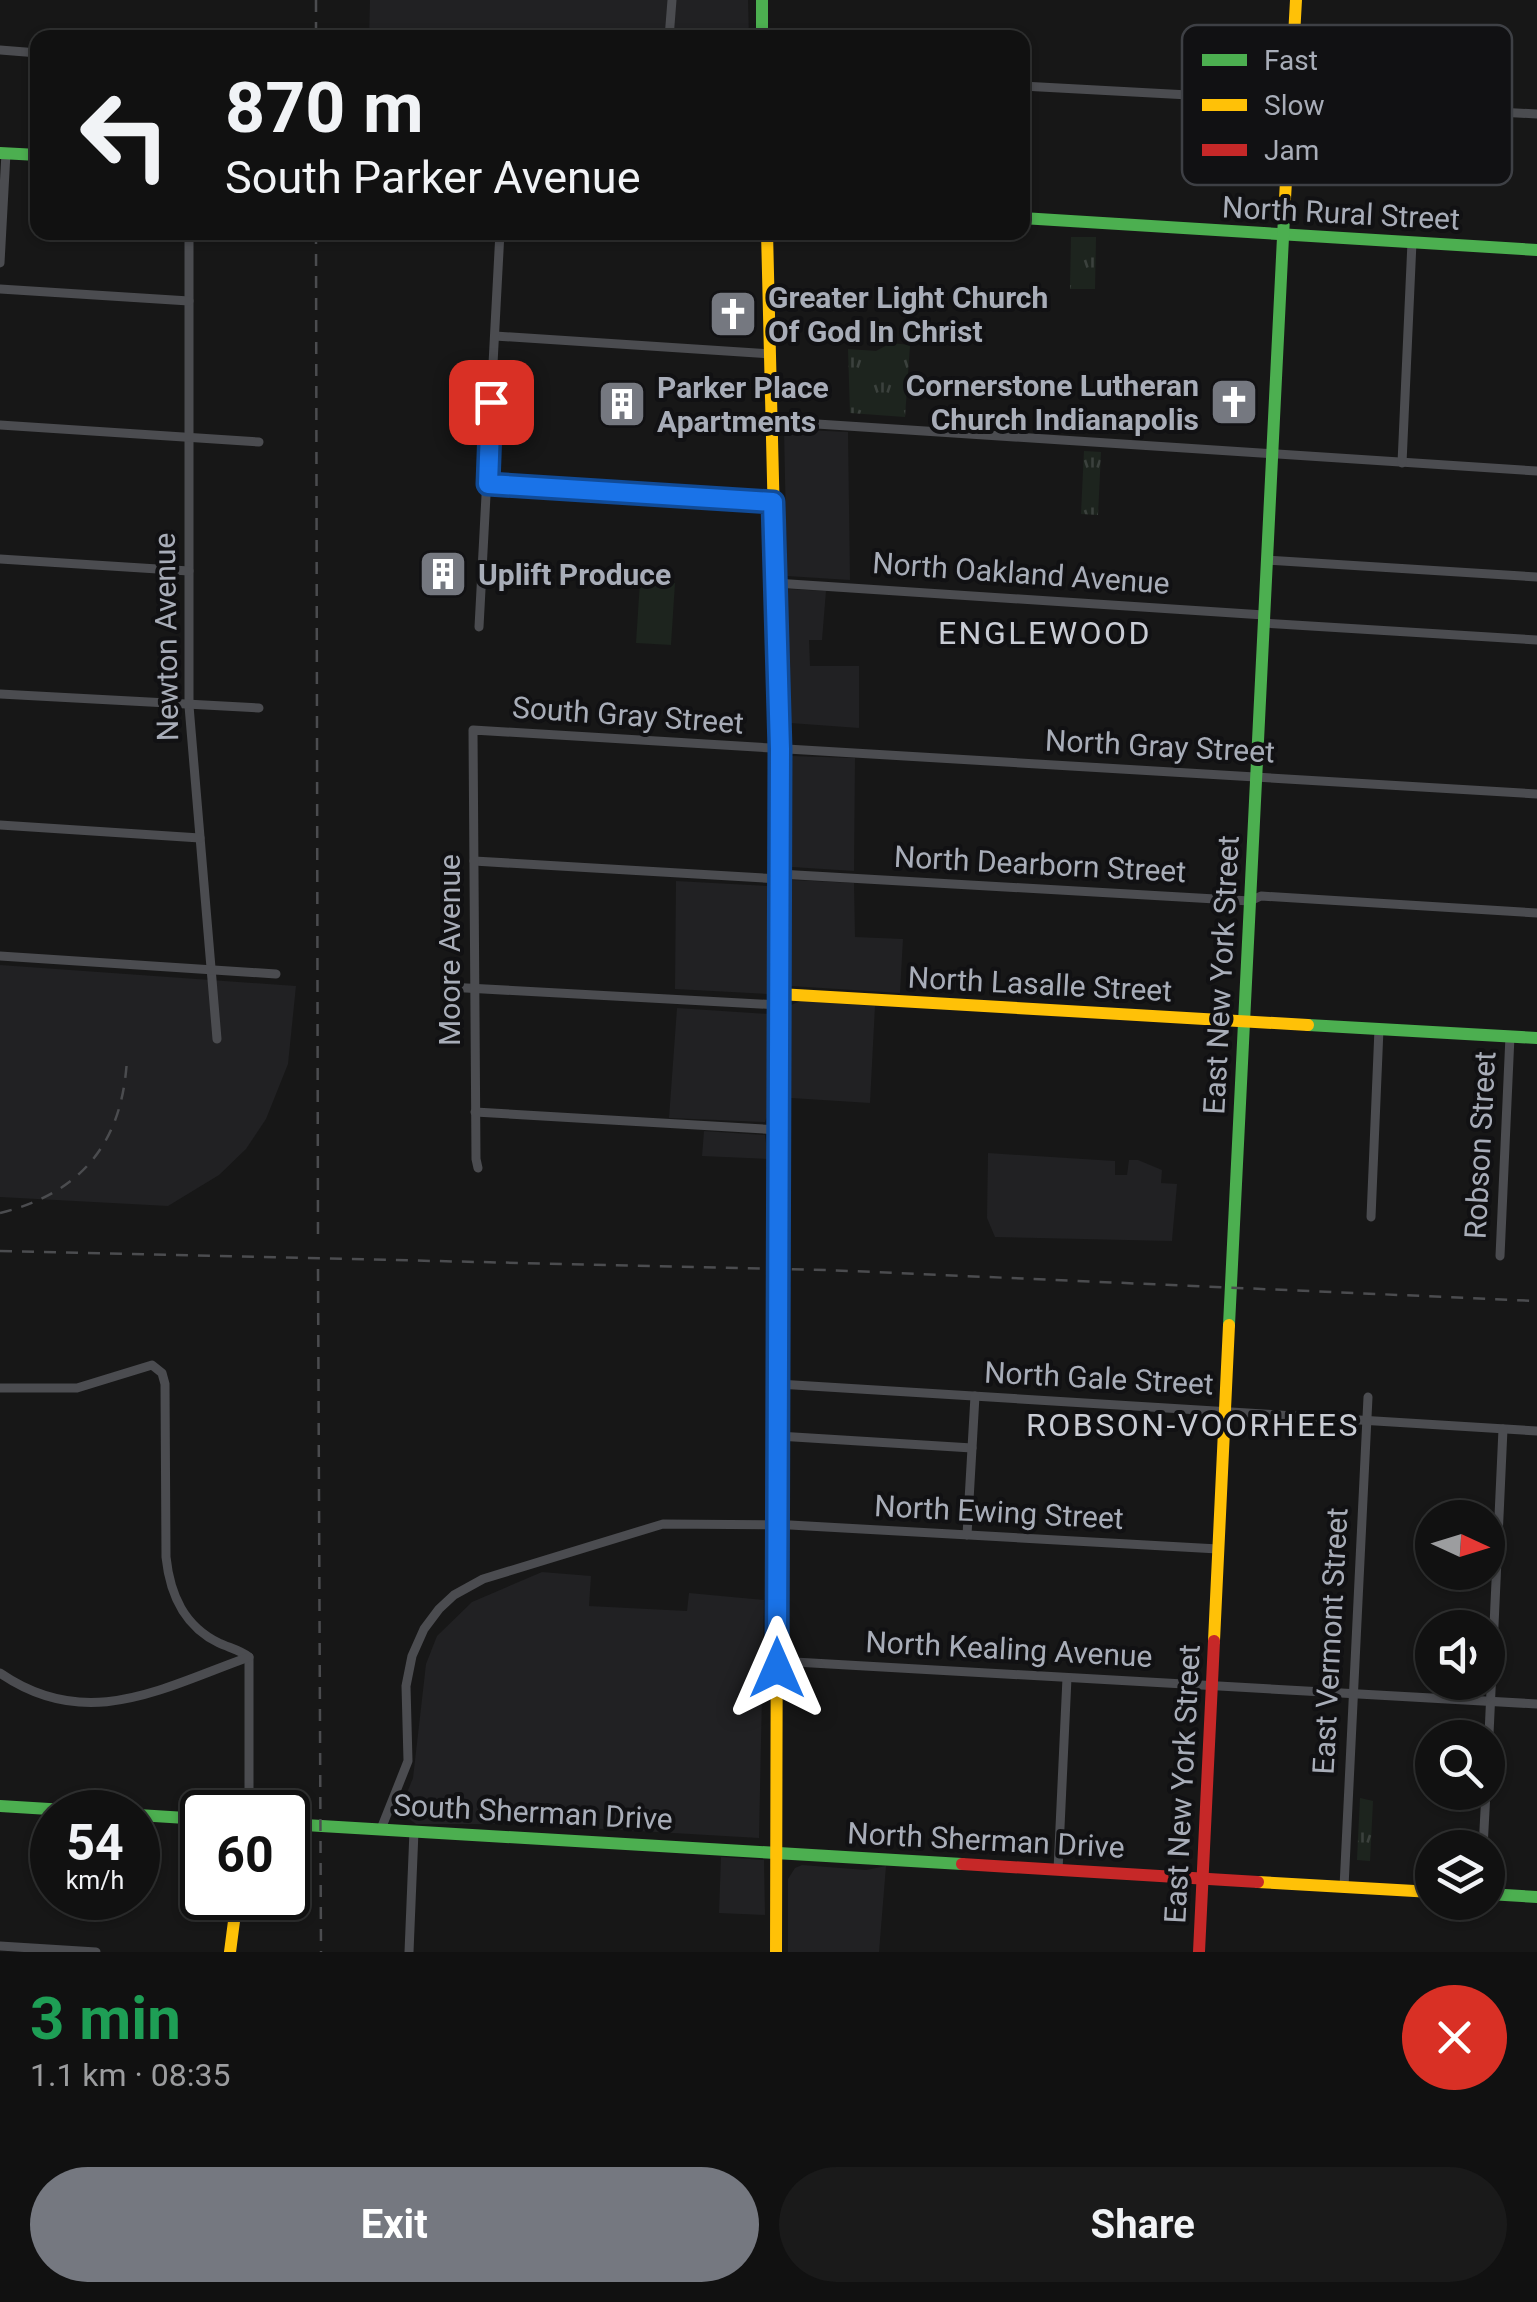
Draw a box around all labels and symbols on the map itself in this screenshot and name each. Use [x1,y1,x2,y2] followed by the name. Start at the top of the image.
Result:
[1182,25,1512,185] legend
[1264,44,1318,77] text: Fast
[1264,89,1324,122] text: Slow
[1264,134,1319,167] text: Jam
[1221,189,1461,237] street label: North Rural Street
[768,280,1048,349] place label: Greater Light Church Of God In Christ
[707,288,759,340] church icon: Greater Light Church Of God In Christ
[449,360,534,445] pin
[906,368,1199,437] place label: Cornerstone Lutheran Church Indianapolis
[657,370,829,439] place label: Parker Place Apartments
[1208,376,1260,428] church icon: Cornerstone Lutheran Church Indianapolis
[596,378,648,430] building icon: Parker Place Apartments
[147,532,185,742] street label: Newton Avenue
[871,545,1171,601] street label: North Oakland Avenue
[417,548,469,600] building icon: Uplift Produce
[478,557,671,592] place label: Uplift Produce
[938,614,1152,652] district label: ENGLEWOOD
[511,689,745,741] street label: South Gray Street
[1044,723,1276,769] street label: North Gray Street
[1196,835,1246,1115] street label: East New York Street
[893,839,1187,889] street label: North Dearborn Street
[432,854,467,1046] street label: Moore Avenue
[907,960,1173,1008] street label: North Lasalle Street
[1458,1050,1502,1240] street label: Robson Street
[983,1355,1215,1401] street label: North Gale Street
[1026,1406,1360,1444] district label: ROBSON-VOORHEES
[873,1488,1125,1536] street label: North Ewing Street
[1415,1500,1505,1590] north arrow
[1306,1507,1354,1775] street label: East Vermont Street
[725,1616,829,1720] position arrow
[865,1624,1153,1674] street label: North Kealing Avenue
[1157,1644,1207,1924] street label: East New York Street
[392,1787,674,1837] street label: South Sherman Drive
[180,1790,310,1920] speed limit sign: 60
[846,1815,1126,1865] street label: North Sherman Drive

